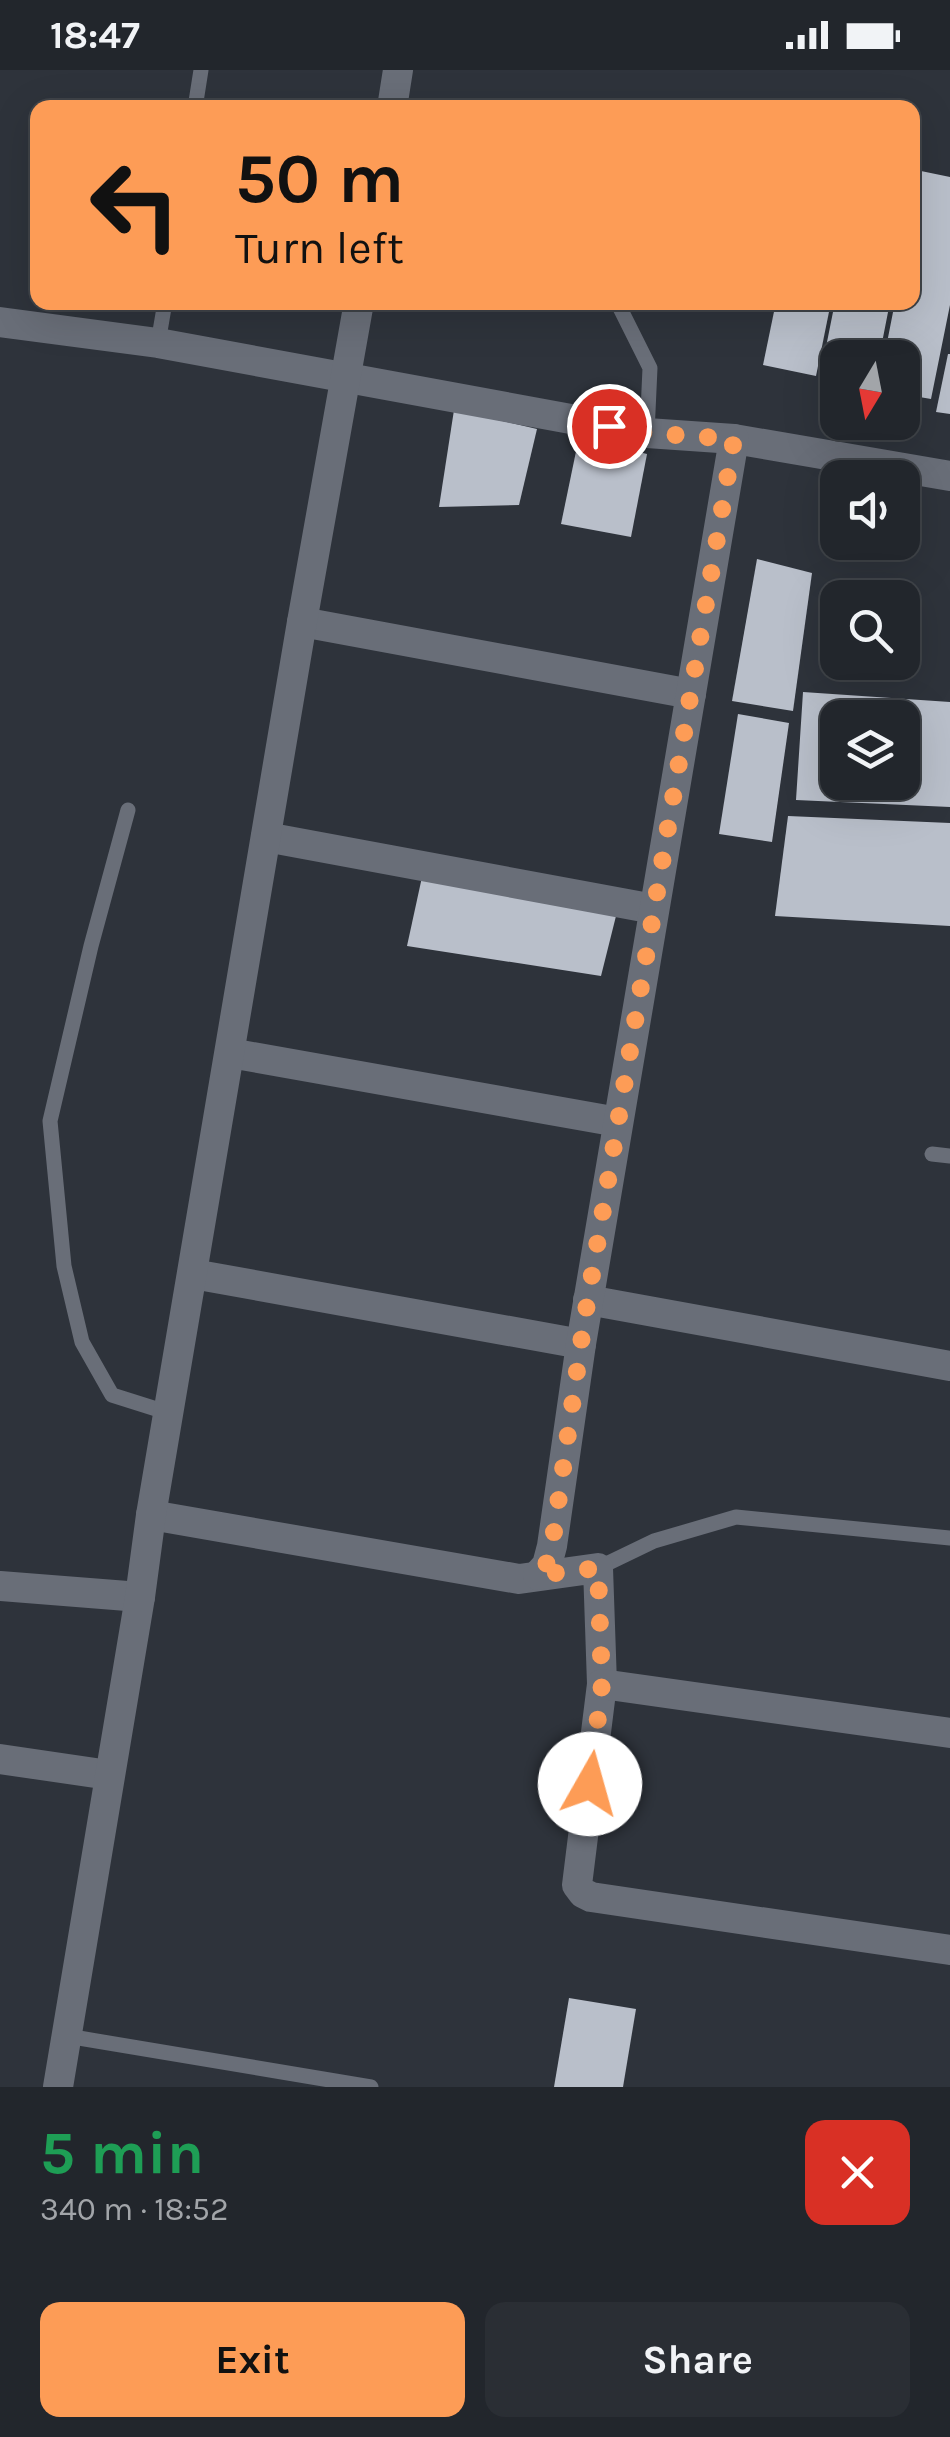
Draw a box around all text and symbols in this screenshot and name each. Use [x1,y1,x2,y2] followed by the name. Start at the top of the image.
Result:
[50,13,140,58] text: 18:47
[235,138,404,220] text: 50 m
[70,140,200,270] icon: left
[235,222,404,274] text: Turn left
[820,340,920,440] north arrow
[820,340,920,800] map controls
[567,384,652,469] pin
[582,399,637,454] icon: arrive
[820,460,920,560] button: sound
[820,580,920,680] button: search
[820,700,920,800] button: layers
[538,1732,642,1836] position arrow
[40,2118,204,2188] text: 5 min
[805,2120,910,2225] button: close
[40,2191,228,2228] text: 340 m · 18:52
[40,2302,465,2417] button: Exit
[485,2302,910,2417] button: Share

